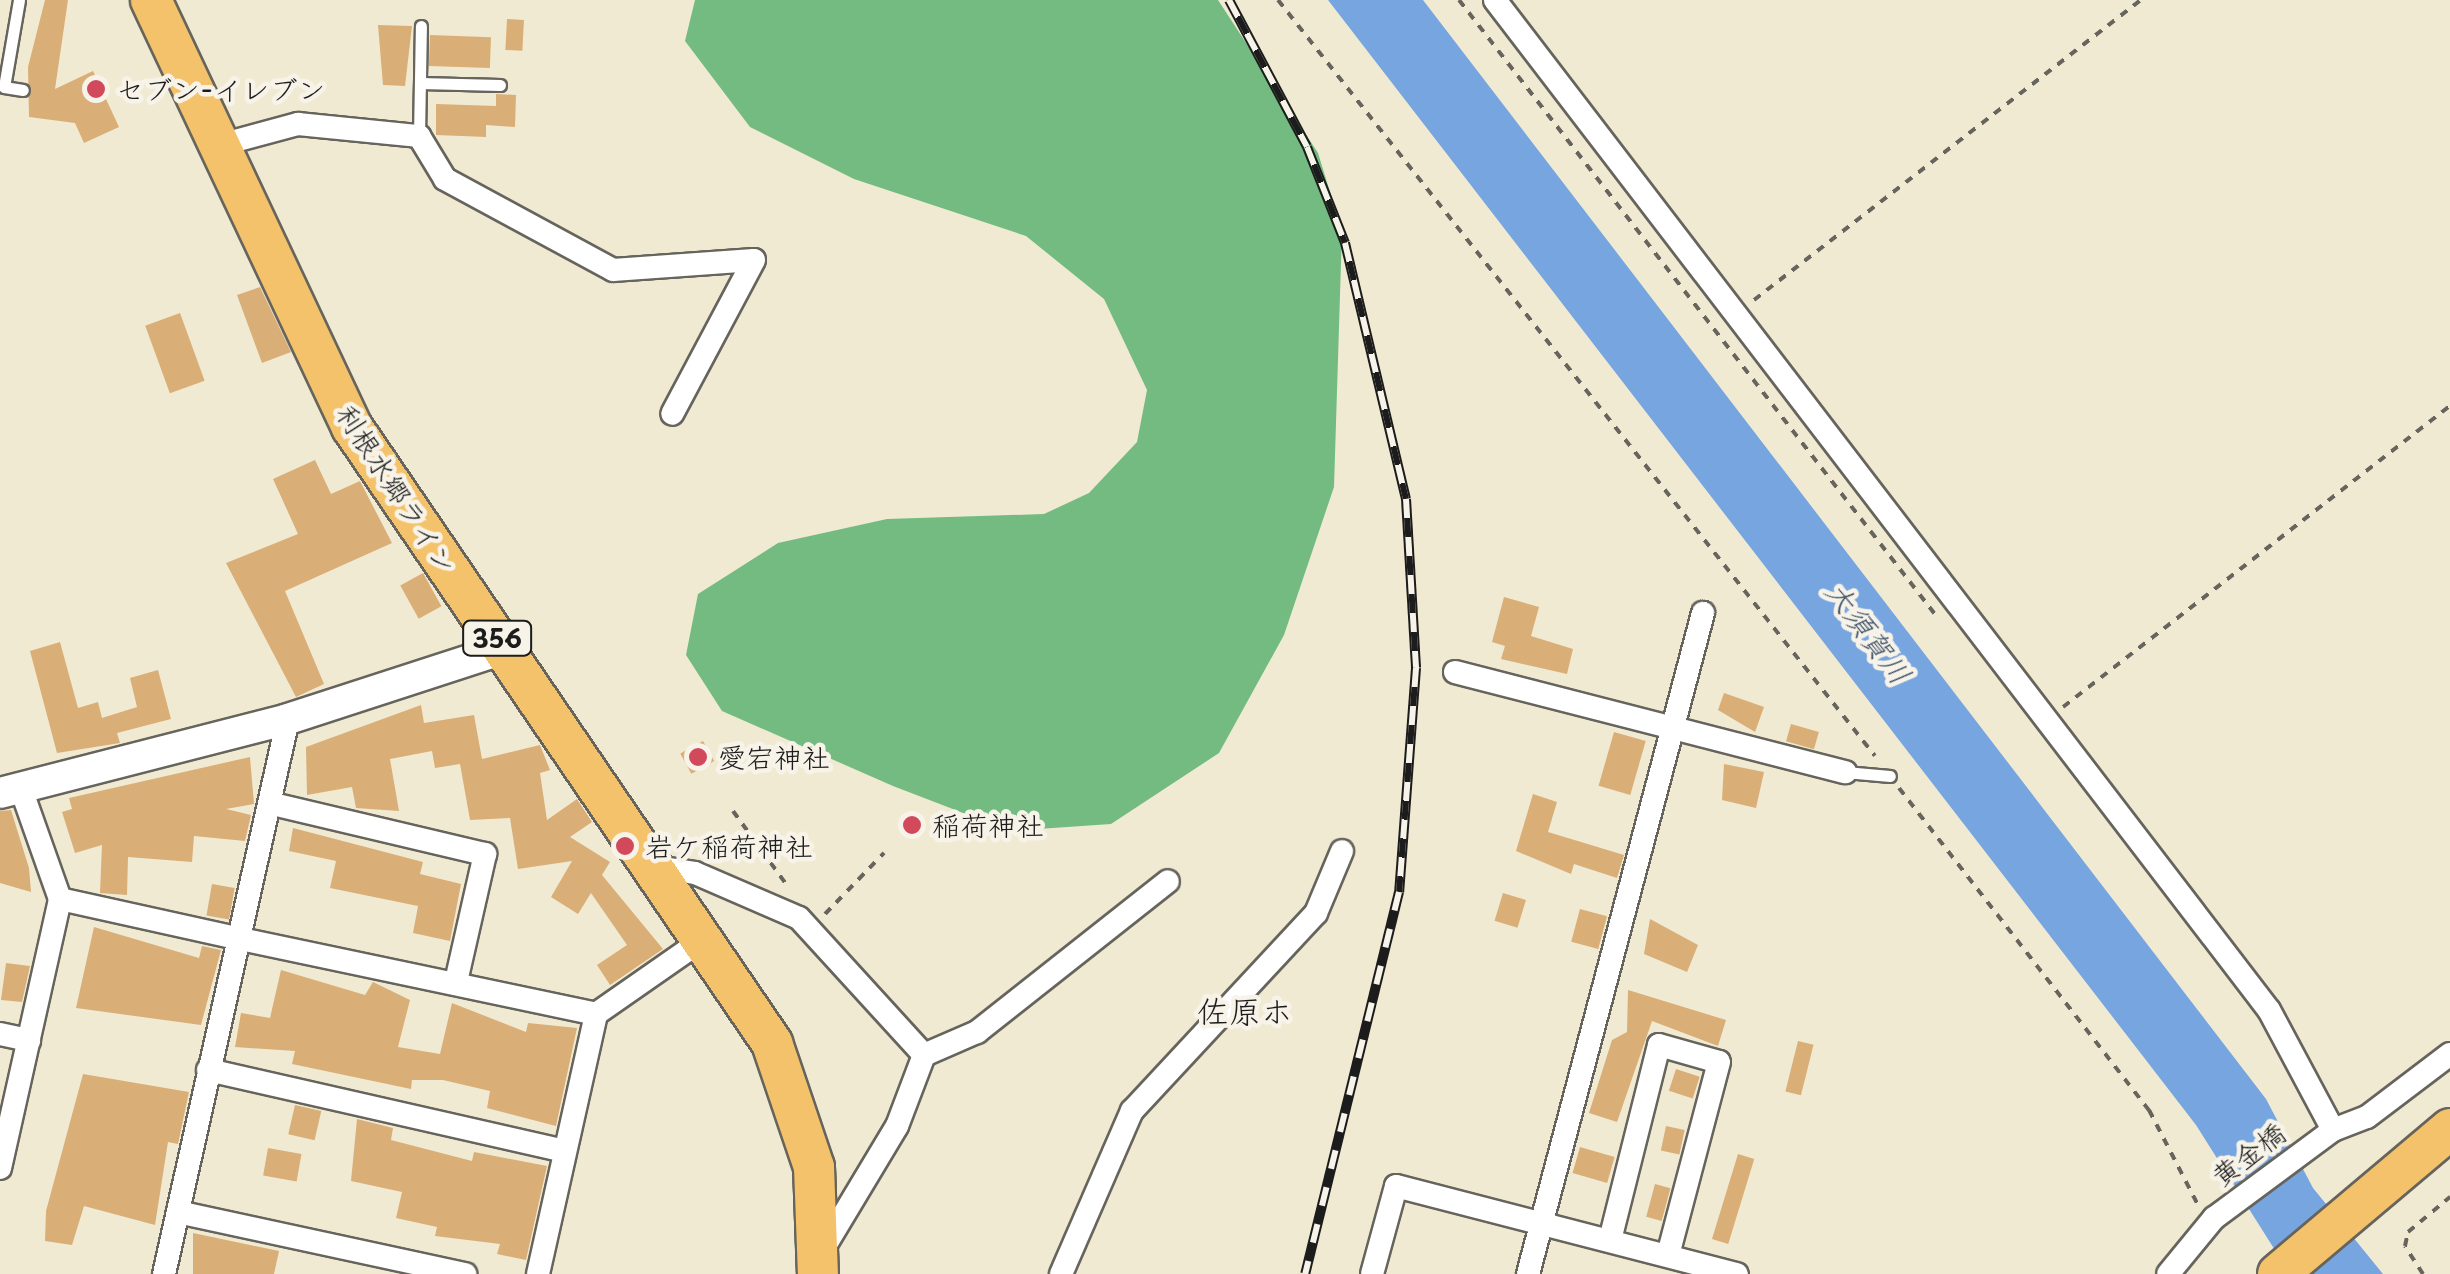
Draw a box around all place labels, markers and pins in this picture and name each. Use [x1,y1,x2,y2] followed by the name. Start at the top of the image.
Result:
[116,72,325,106] place label: セブン-イレブン
[85,78,107,100] marker: セブン-イレブン
[718,740,830,774] place label: 愛宕神社
[687,746,709,768] marker: 愛宕神社
[932,808,1044,842] place label: 稲荷神社
[901,814,923,836] marker: 稲荷神社
[645,829,813,863] place label: 岩ケ稲荷神社
[614,835,636,857] marker: 岩ケ稲荷神社

